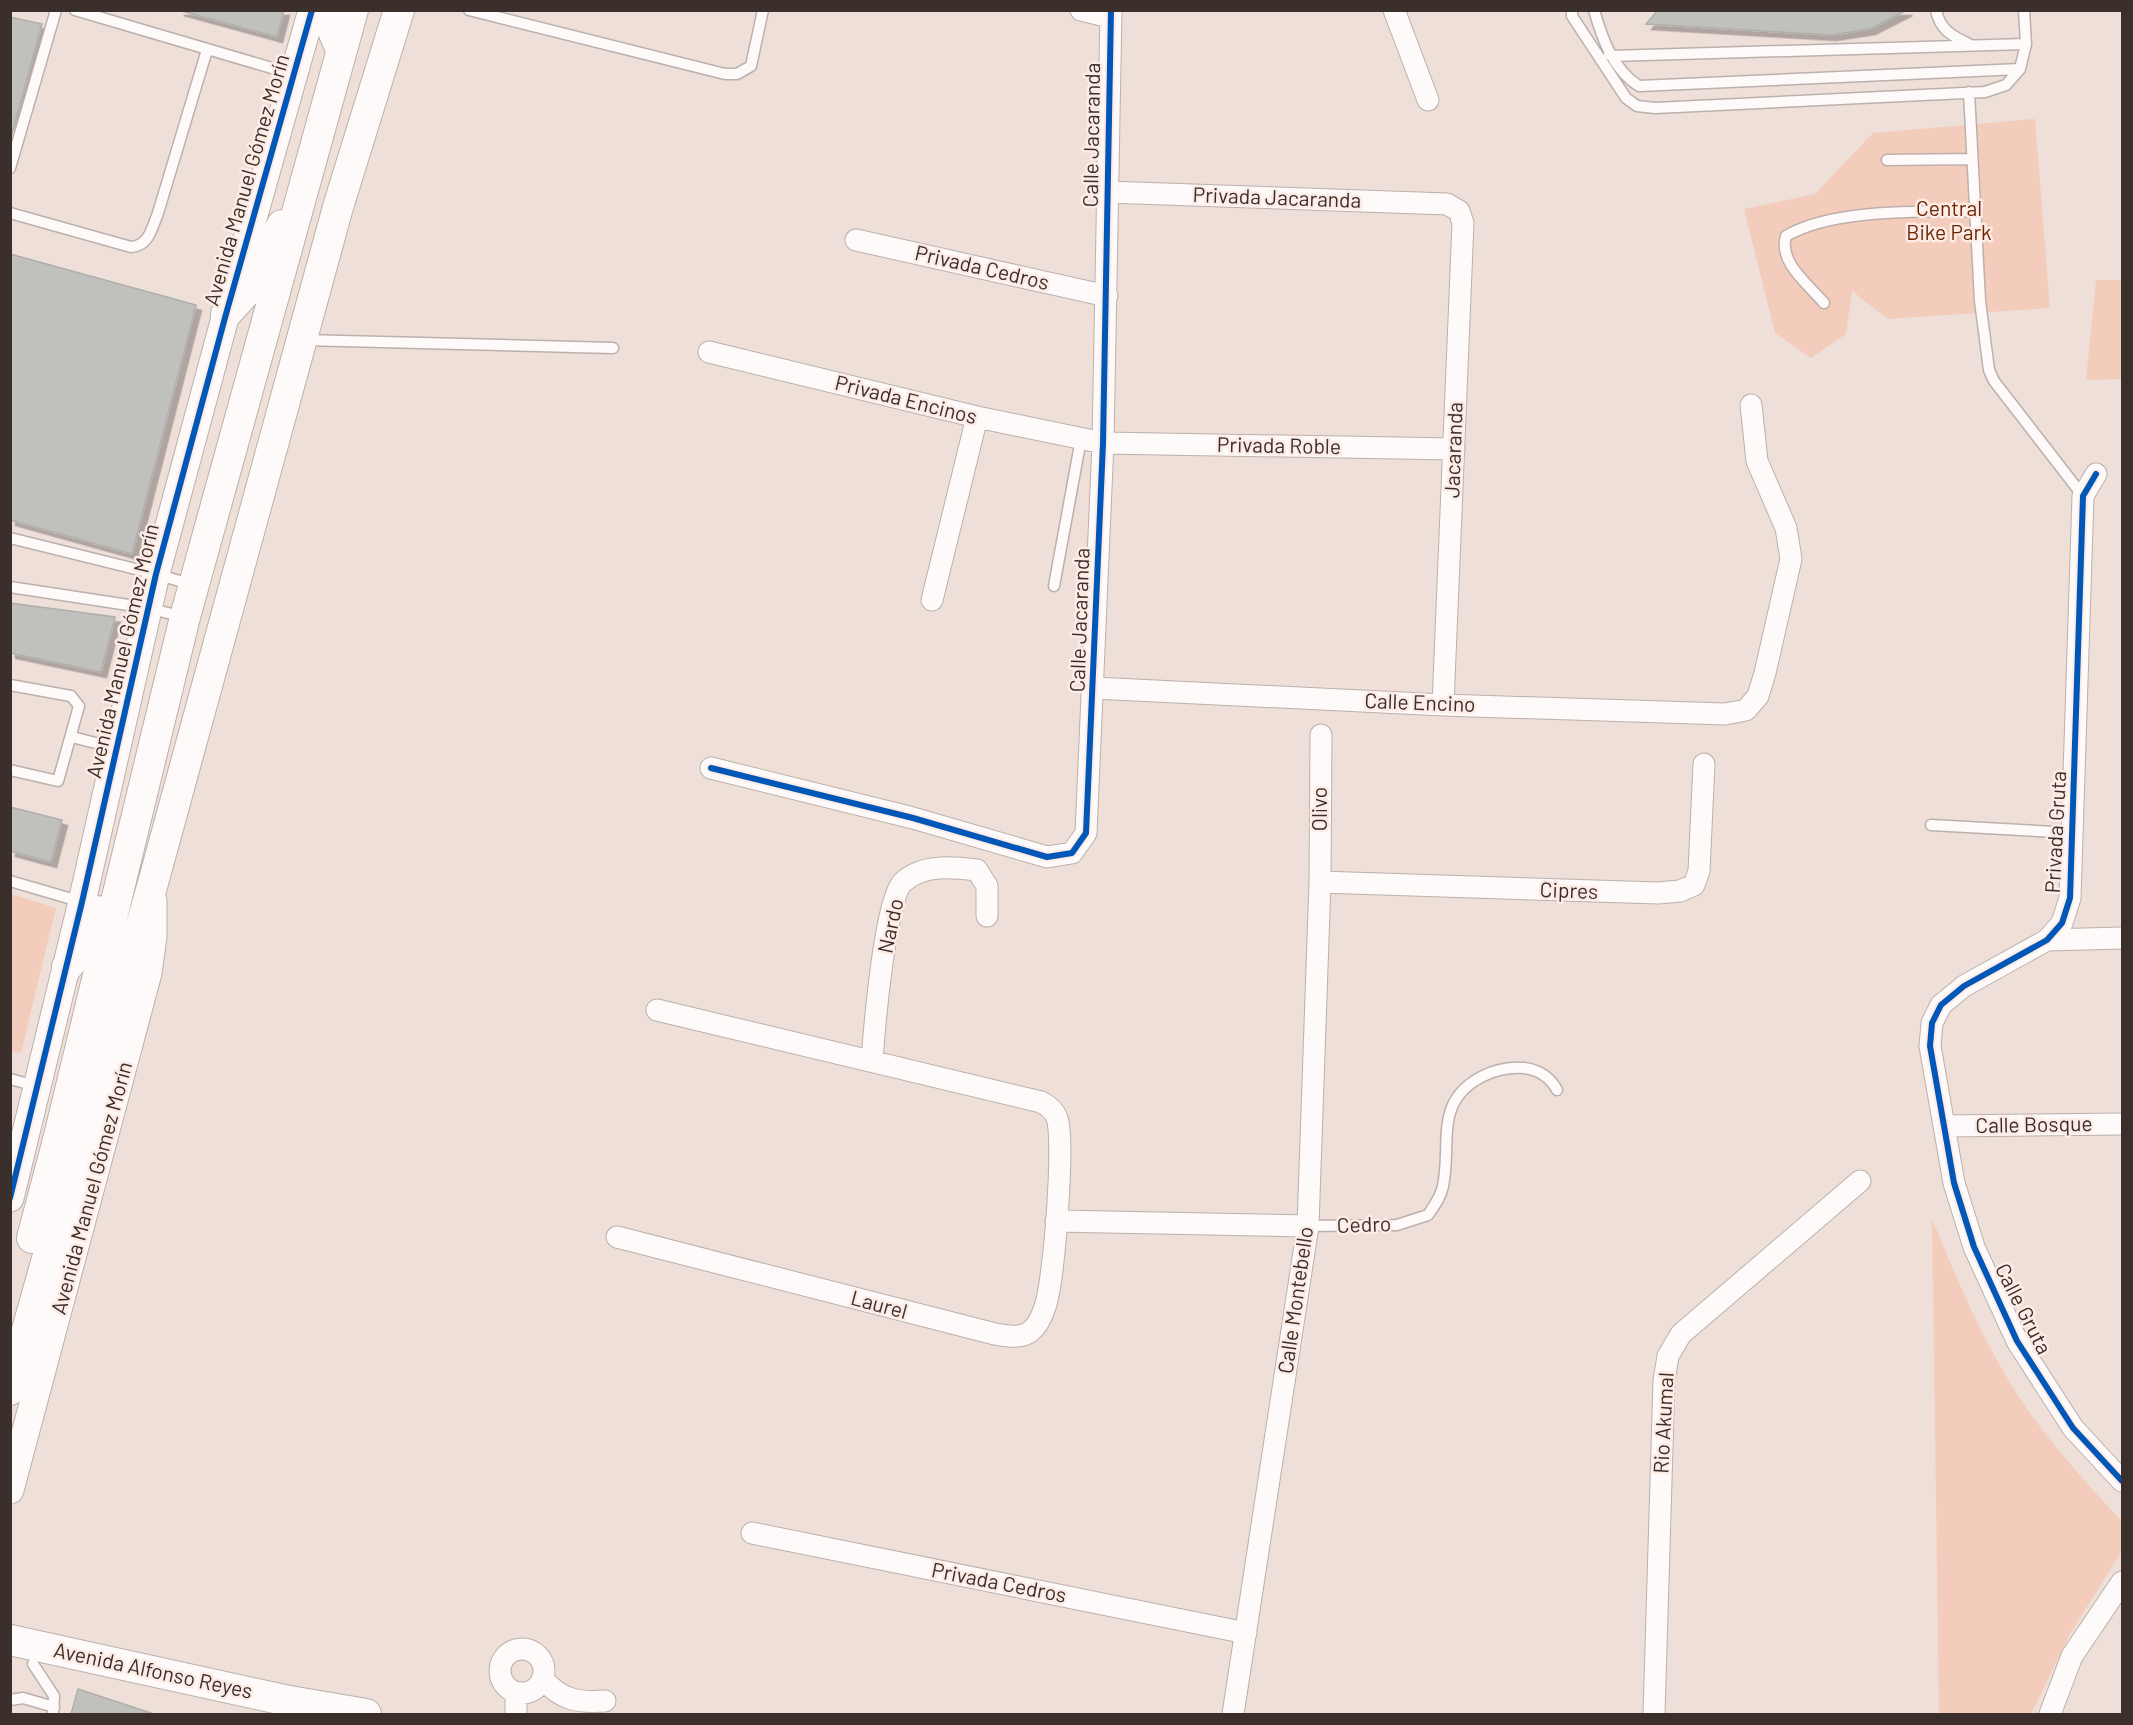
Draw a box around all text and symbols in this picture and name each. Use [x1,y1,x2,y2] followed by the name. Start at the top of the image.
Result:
[198,51,293,308] street label: Avenida Manuel Gómez Morín
[1077,62,1104,207] street label: Calle Jacaranda
[1192,181,1362,212] street label: Privada Jacaranda
[1906,195,1992,244] park label: Central Bike Park
[913,239,1052,294] street label: Privada Cedros
[833,369,980,428] street label: Privada Encinos
[1438,401,1467,498] street label: Jacaranda
[1217,431,1341,458] street label: Privada Roble
[80,521,163,780] street label: Avenida Manuel Gómez Morín
[1063,547,1094,693] street label: Calle Jacaranda
[1364,687,1476,716] street label: Calle Encino
[2039,770,2070,894] street label: Privada Gruta
[1306,787,1331,831] street label: Olivo
[1539,876,1599,903] street label: Cipres
[872,896,908,955] street label: Nardo
[45,1059,136,1317] street label: Avenida Manuel Gómez Morín
[1975,1110,2093,1137] street label: Calle Bosque
[1336,1210,1392,1237] street label: Cedro
[1272,1225,1317,1375] street label: Calle Montebello
[1991,1259,2058,1358] street label: Calle Gruta
[848,1284,910,1323] street label: Laurel
[1647,1372,1678,1474] street label: Rio Akumal
[930,1556,1069,1607] street label: Privada Cedros
[52,1636,255,1703] street label: Avenida Alfonso Reyes

